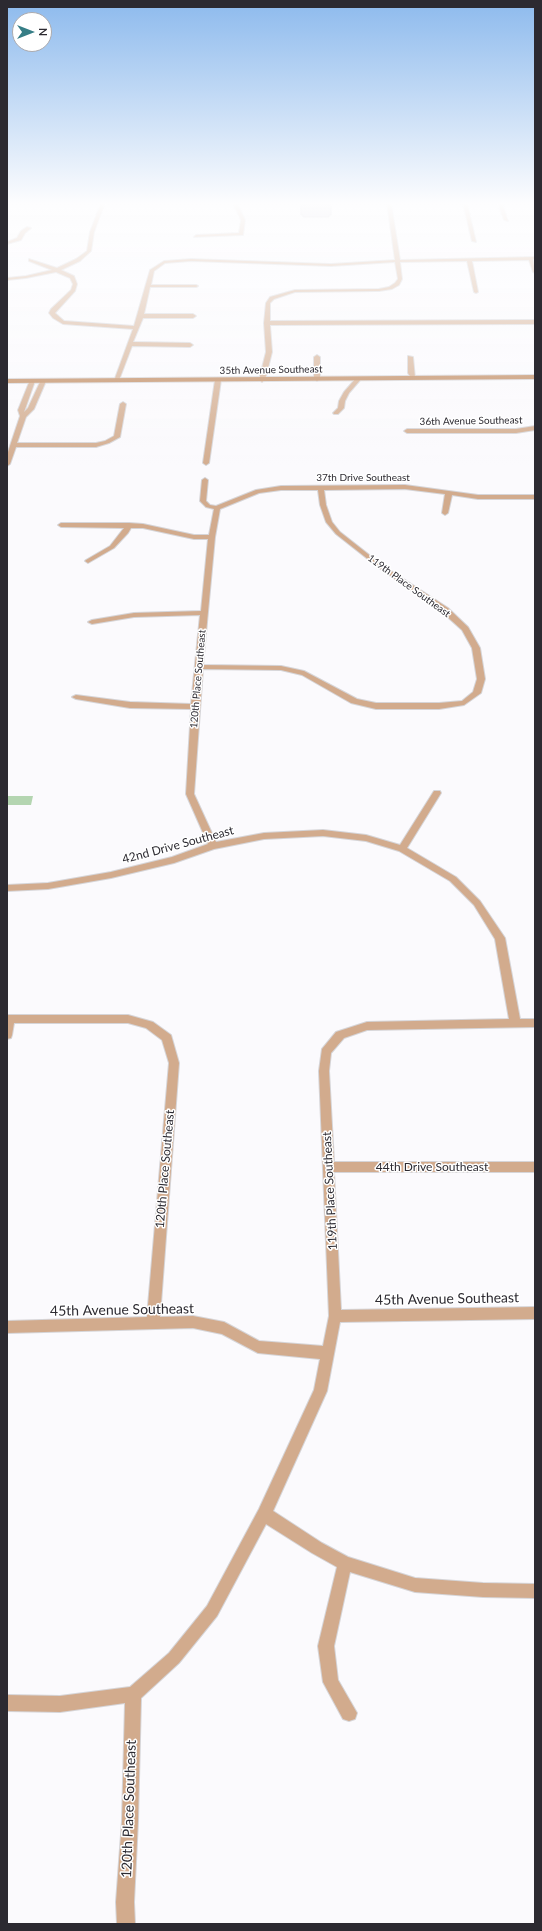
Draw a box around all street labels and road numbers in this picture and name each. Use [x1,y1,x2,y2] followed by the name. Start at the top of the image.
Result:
[219,363,323,377] street label: 35th Avenue Southeast
[419,414,523,428] street label: 36th Avenue Southeast
[316,472,410,484] street label: 37th Drive Southeast
[365,552,453,620] street label: 119th Place Southeast
[188,629,208,729] street label: 120th Place Southeast
[121,823,235,867] street label: 42nd Drive Southeast
[153,1109,177,1229] street label: 120th Place Southeast
[320,1131,340,1251] street label: 119th Place Southeast
[376,1160,488,1174] street label: 44th Drive Southeast
[375,1289,519,1309] street label: 45th Avenue Southeast
[50,1300,194,1320] street label: 45th Avenue Southeast
[118,1740,140,1878] street label: 120th Place Southeast

